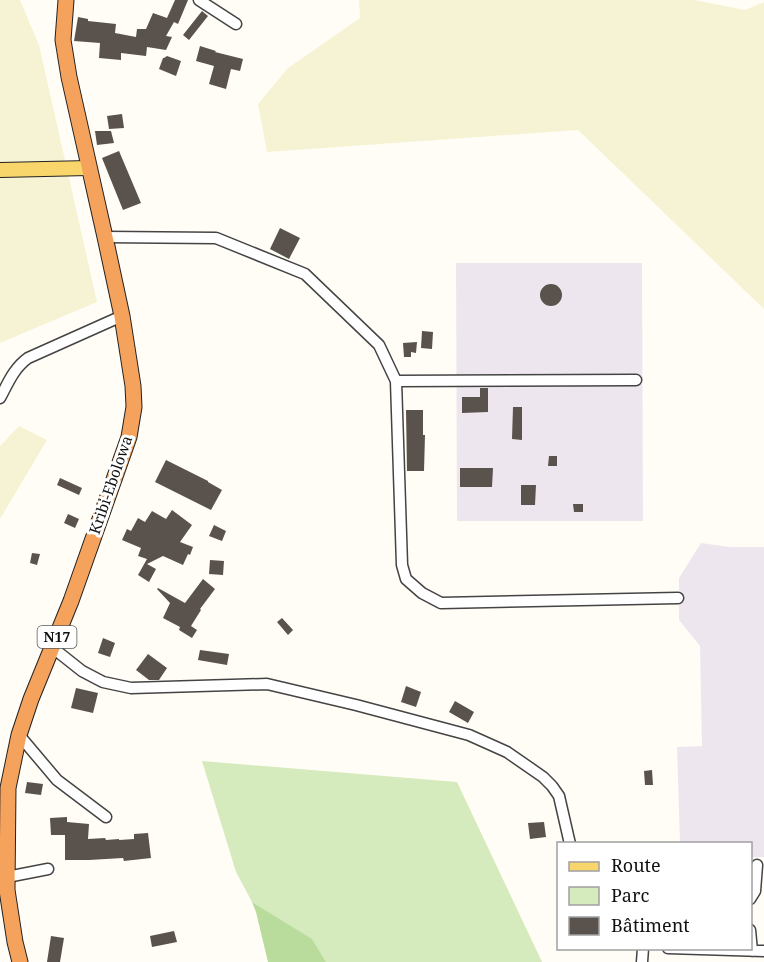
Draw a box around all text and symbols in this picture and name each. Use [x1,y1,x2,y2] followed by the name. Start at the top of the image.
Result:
[84,433,136,537] street label: Kribi-Ebolowa
[38,626,76,648] road number: N17
[557,842,752,950] legend
[611,853,661,877] text: Route
[611,883,649,907] text: Parc
[611,913,690,937] text: Bâtiment

